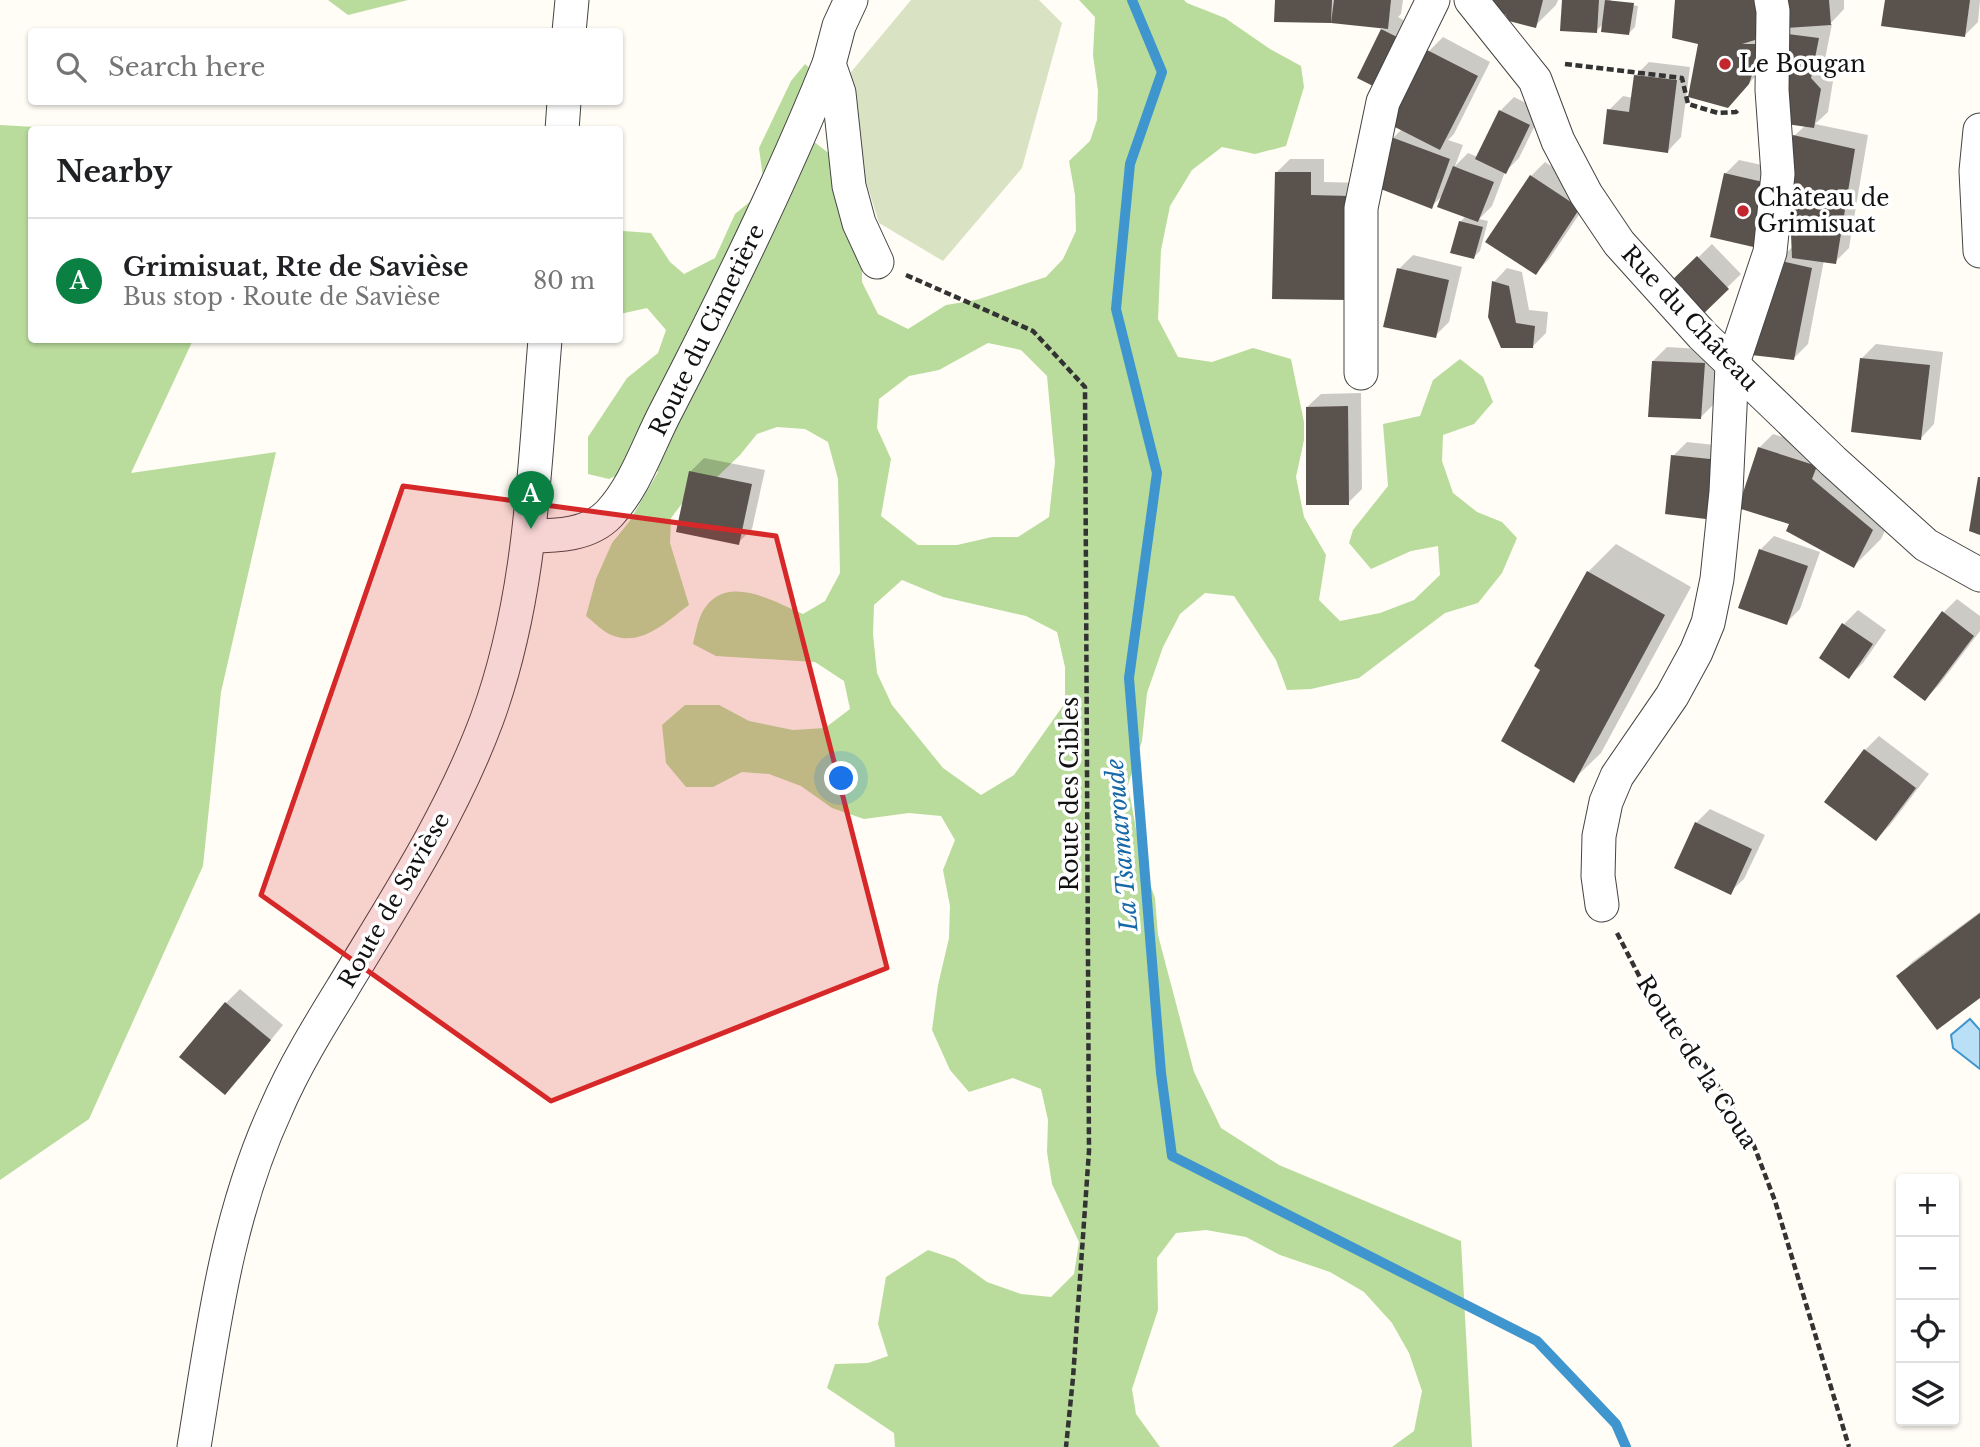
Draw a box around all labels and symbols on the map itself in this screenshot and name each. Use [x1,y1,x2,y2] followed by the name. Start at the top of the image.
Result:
[1739,50,1866,78] place label: Le Bougan
[1717,56,1733,72] marker: Le Bougan
[1757,184,1889,238] place label: Château de Grimisuat
[1735,203,1751,219] marker: Château de Grimisuat
[644,220,770,440] street label: Route du Cimetière
[1616,240,1764,396] street label: Rue du Château
[508,471,554,529] pin: A
[1056,697,1084,892] street label: Route des Cibles
[1100,758,1144,933] water label: La Tsamaroude
[824,761,858,795] your location
[332,807,456,993] street label: Route de Savièse
[1631,970,1763,1154] street label: Route de la Coua

